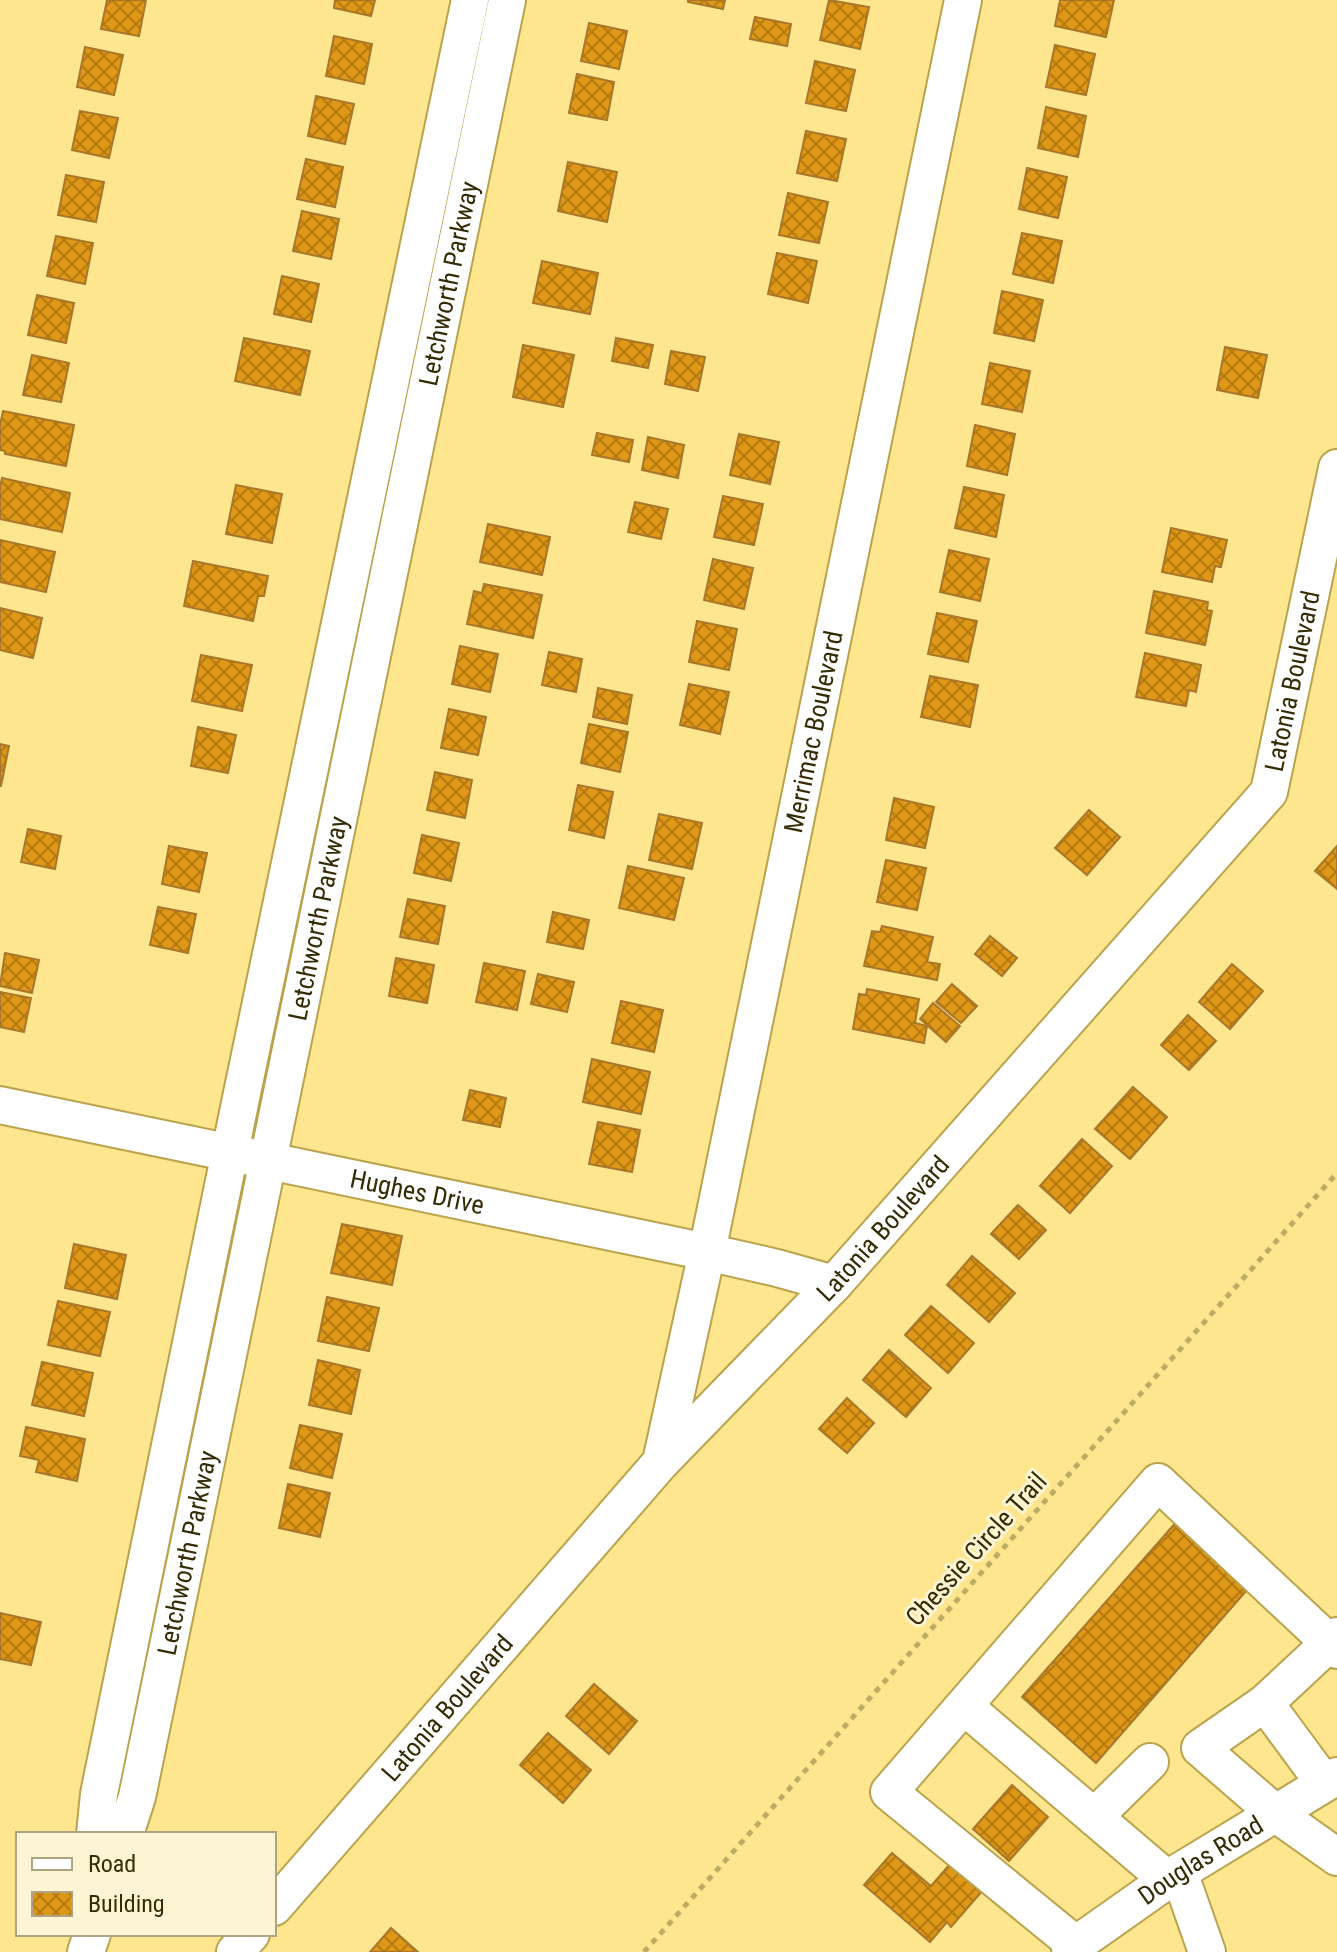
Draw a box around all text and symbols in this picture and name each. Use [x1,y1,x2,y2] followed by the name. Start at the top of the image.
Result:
[413,179,484,389] street label: Letchworth Parkway
[1259,588,1326,774] street label: Latonia Boulevard
[778,628,849,835] street label: Merrimac Boulevard
[282,813,354,1023] street label: Letchworth Parkway
[811,1150,955,1307] street label: Latonia Boulevard
[347,1163,487,1220] street label: Hughes Drive
[152,1448,223,1658] street label: Letchworth Parkway
[899,1466,1053,1632] street label: Chessie Circle Trail
[375,1628,519,1787] street label: Latonia Boulevard
[1132,1810,1268,1911] street label: Douglas Road
[16,1832,276,1936] legend
[88,1850,136,1878] text: Road
[88,1890,165,1918] text: Building

